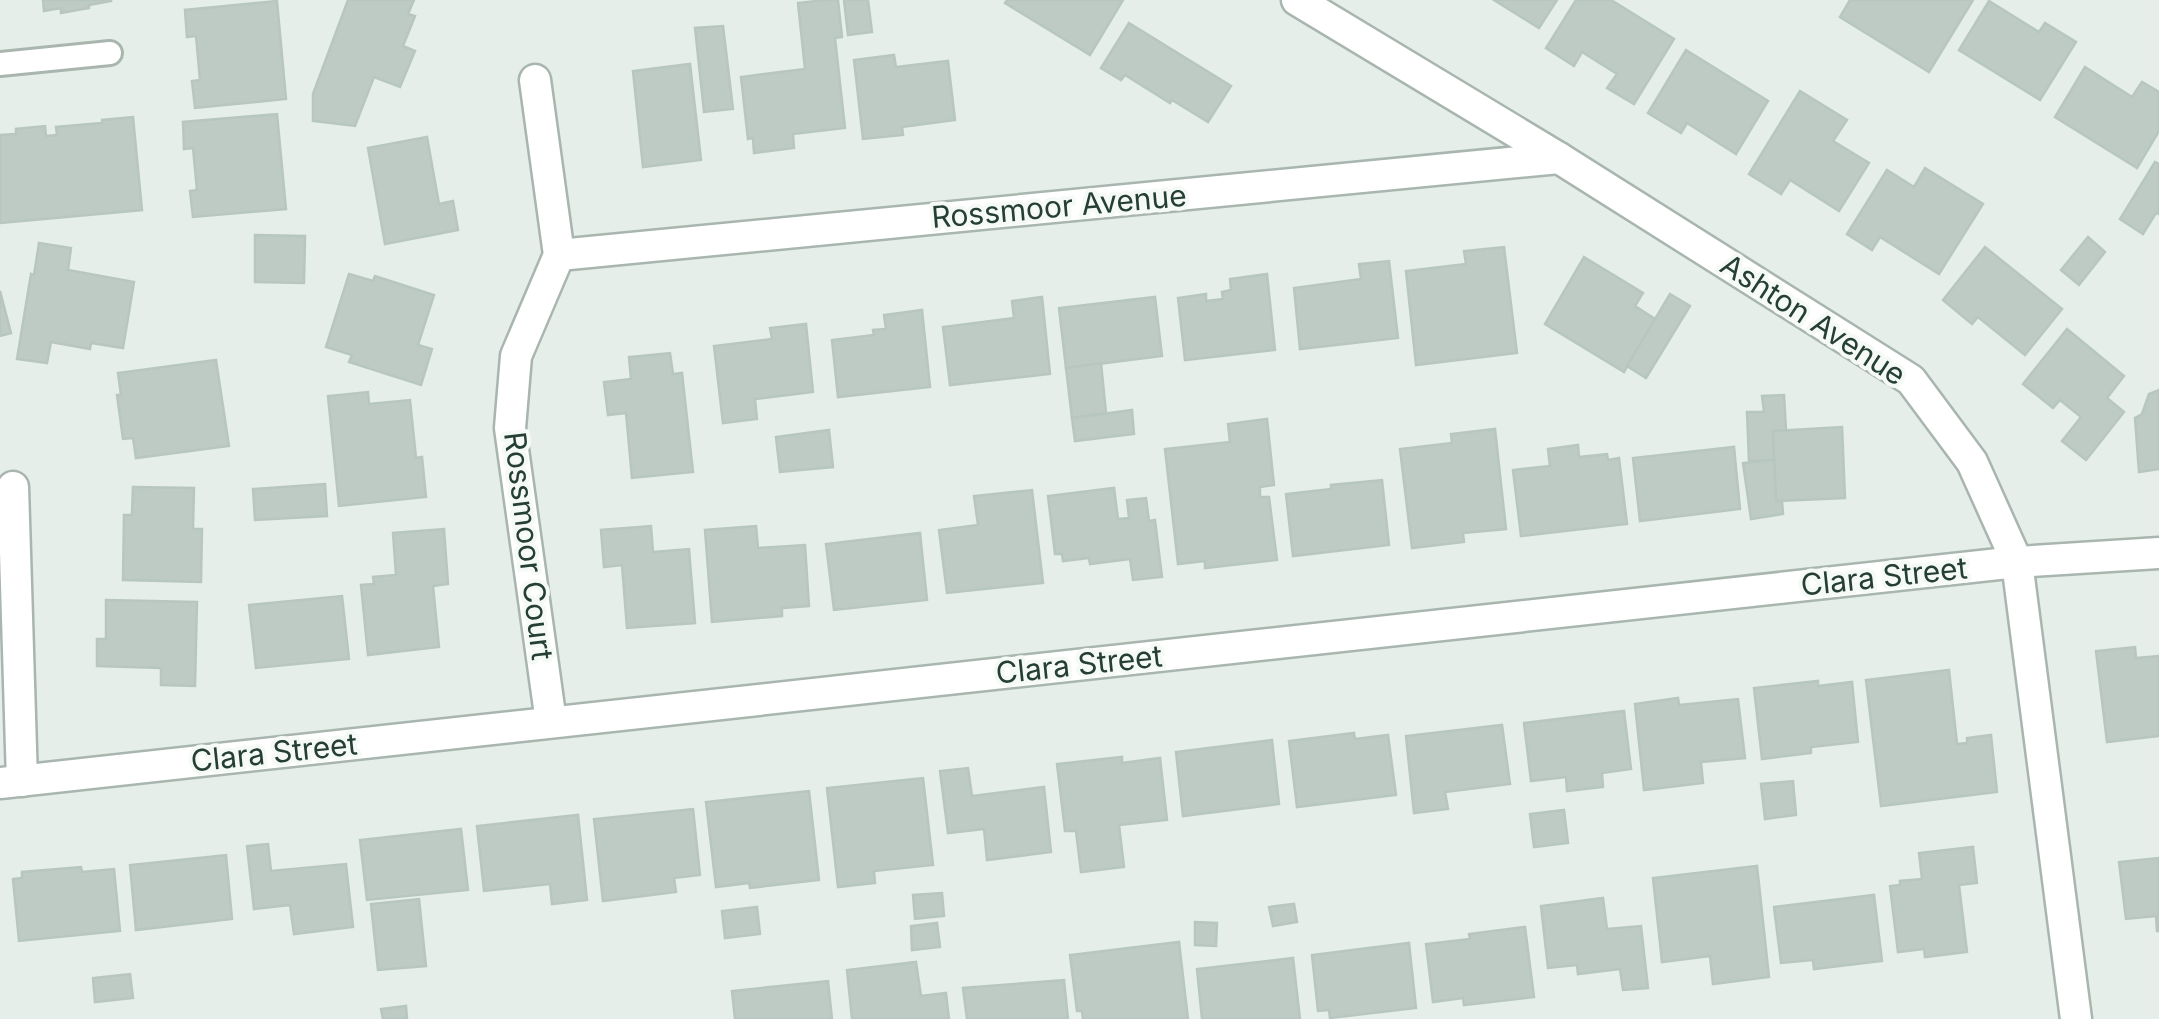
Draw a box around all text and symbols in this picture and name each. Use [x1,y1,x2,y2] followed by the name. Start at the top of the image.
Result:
[930,177,1188,235] street label: Rossmoor Avenue
[1714,246,1913,392] street label: Ashton Avenue
[497,430,561,662] street label: Rossmoor Court
[1799,549,1969,603] street label: Clara Street
[994,637,1164,691] street label: Clara Street
[189,725,359,779] street label: Clara Street

